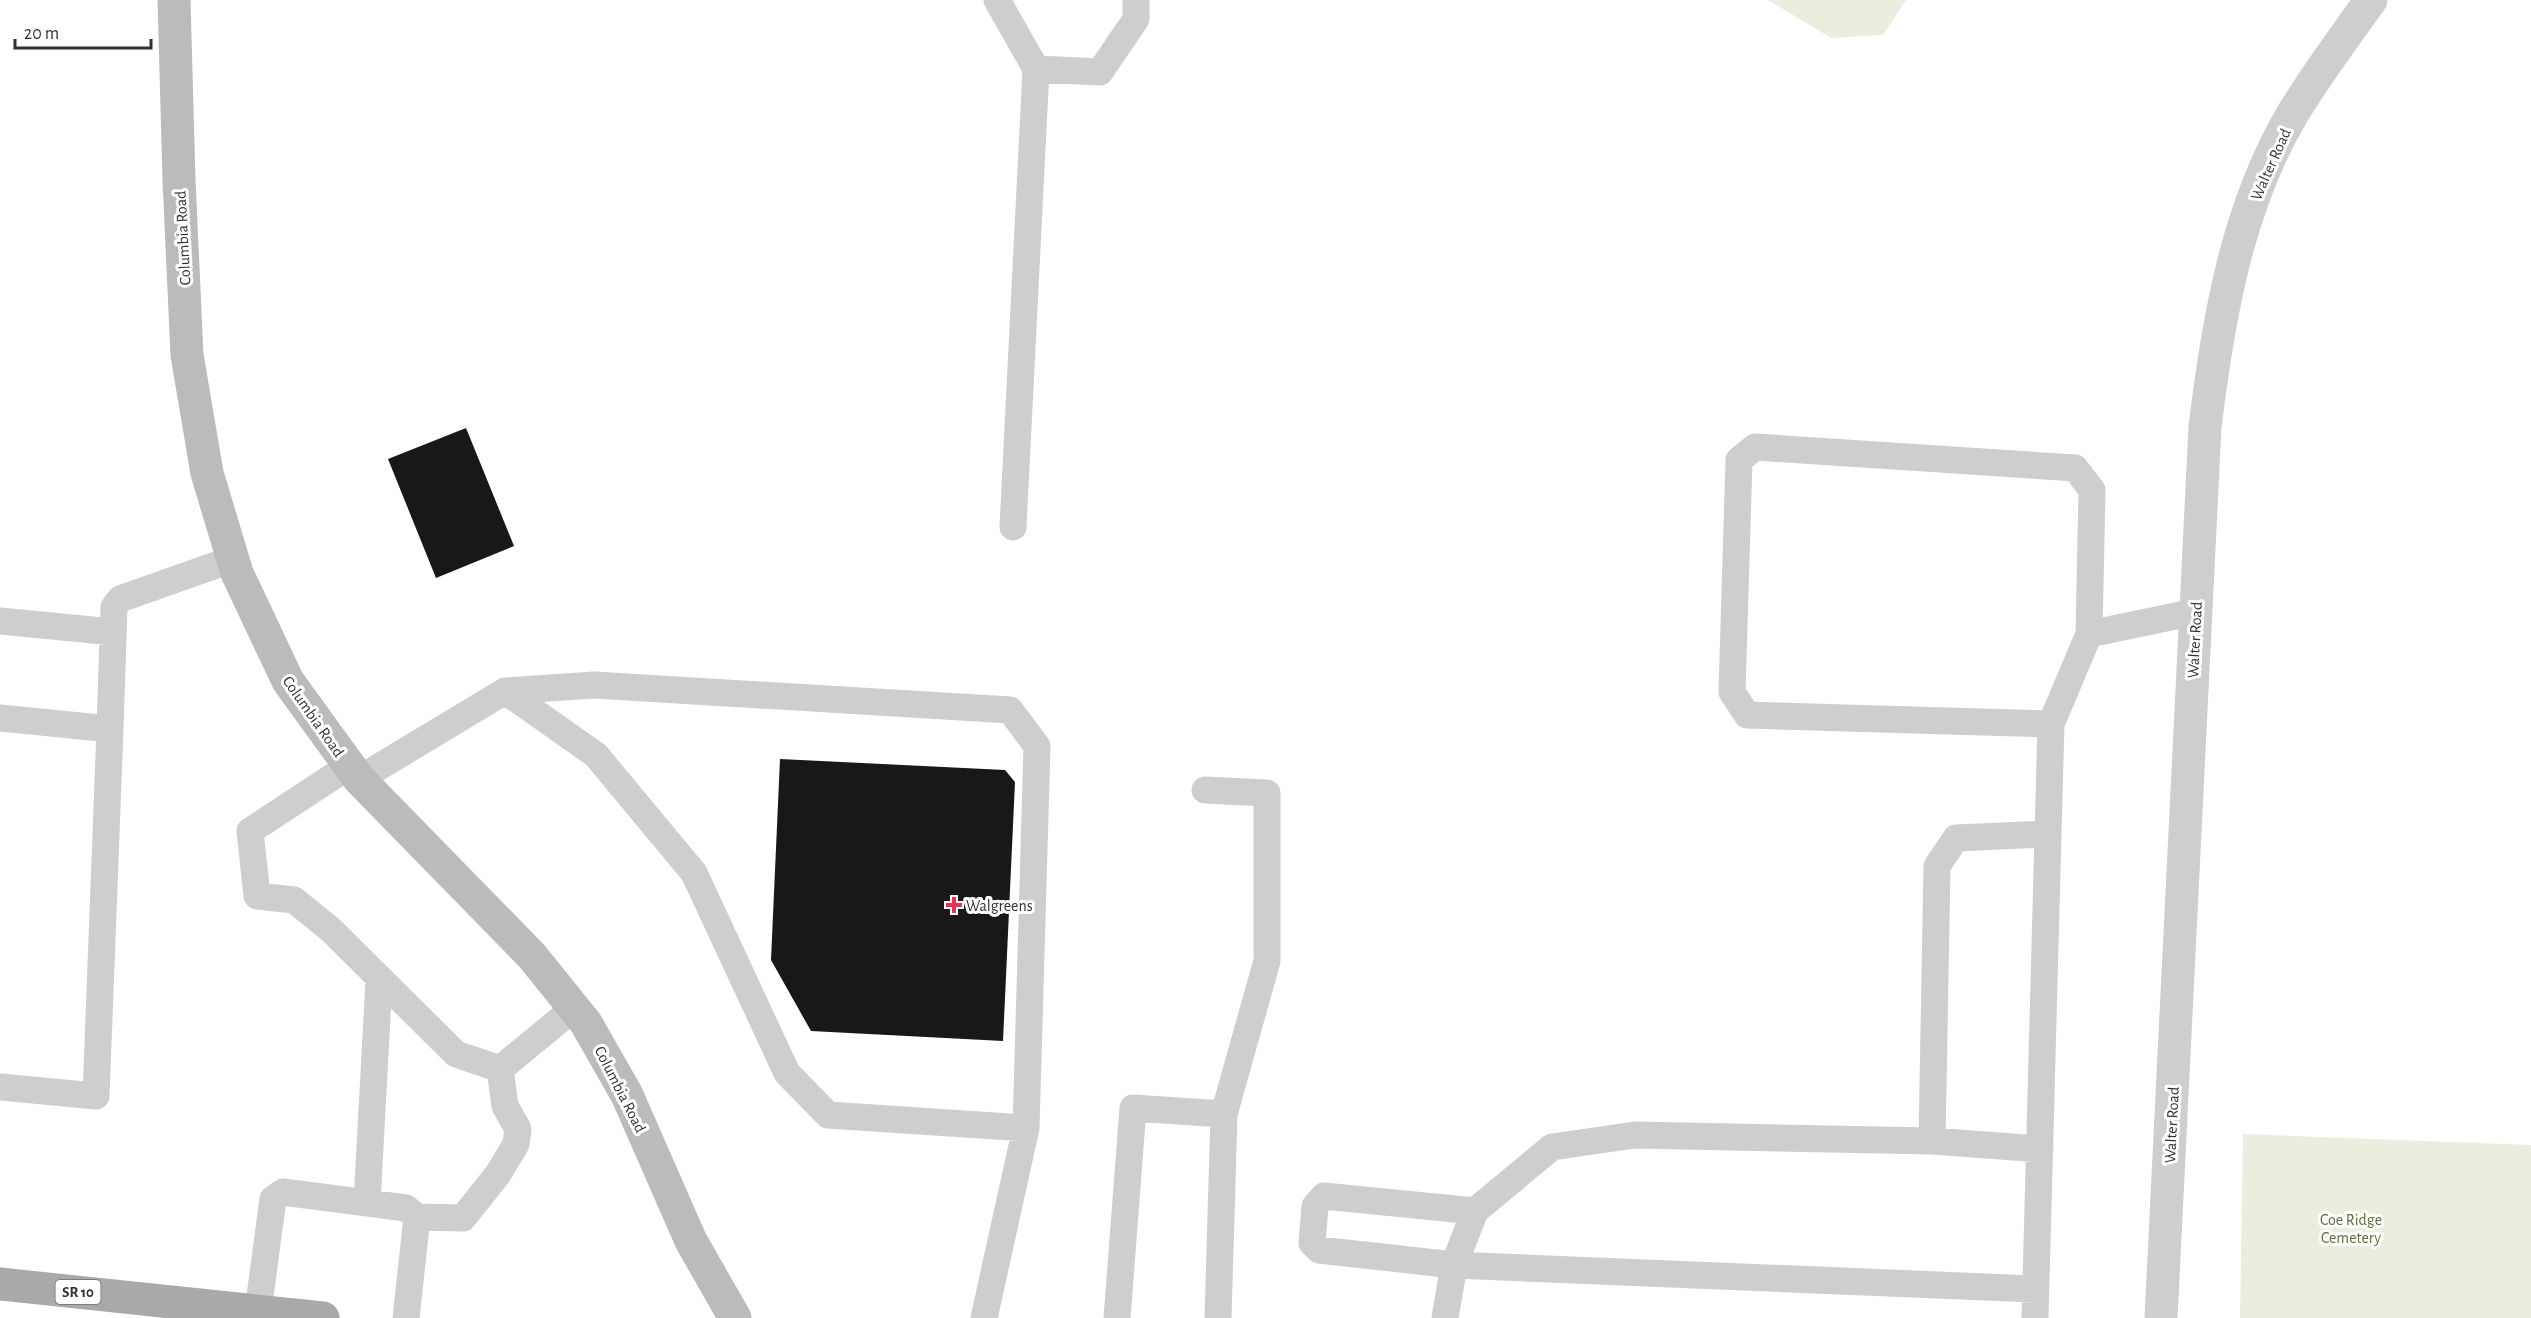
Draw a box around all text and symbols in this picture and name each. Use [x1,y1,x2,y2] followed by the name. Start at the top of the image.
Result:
[15,12,152,50] scale bar
[24,25,59,43] text: 20 m
[2248,126,2294,203] street label: Walter Road
[173,190,193,286] street label: Columbia Road
[2185,601,2205,679] street label: Walter Road
[280,673,347,760] street label: Columbia Road
[947,898,961,912] marker: Walgreens
[966,898,1033,914] place label: Walgreens
[592,1044,649,1135] street label: Columbia Road
[2162,1086,2182,1164] street label: Walter Road
[2320,1212,2382,1247] park label: Coe Ridge Cemetery
[56,1280,100,1304] road number: SR 10

